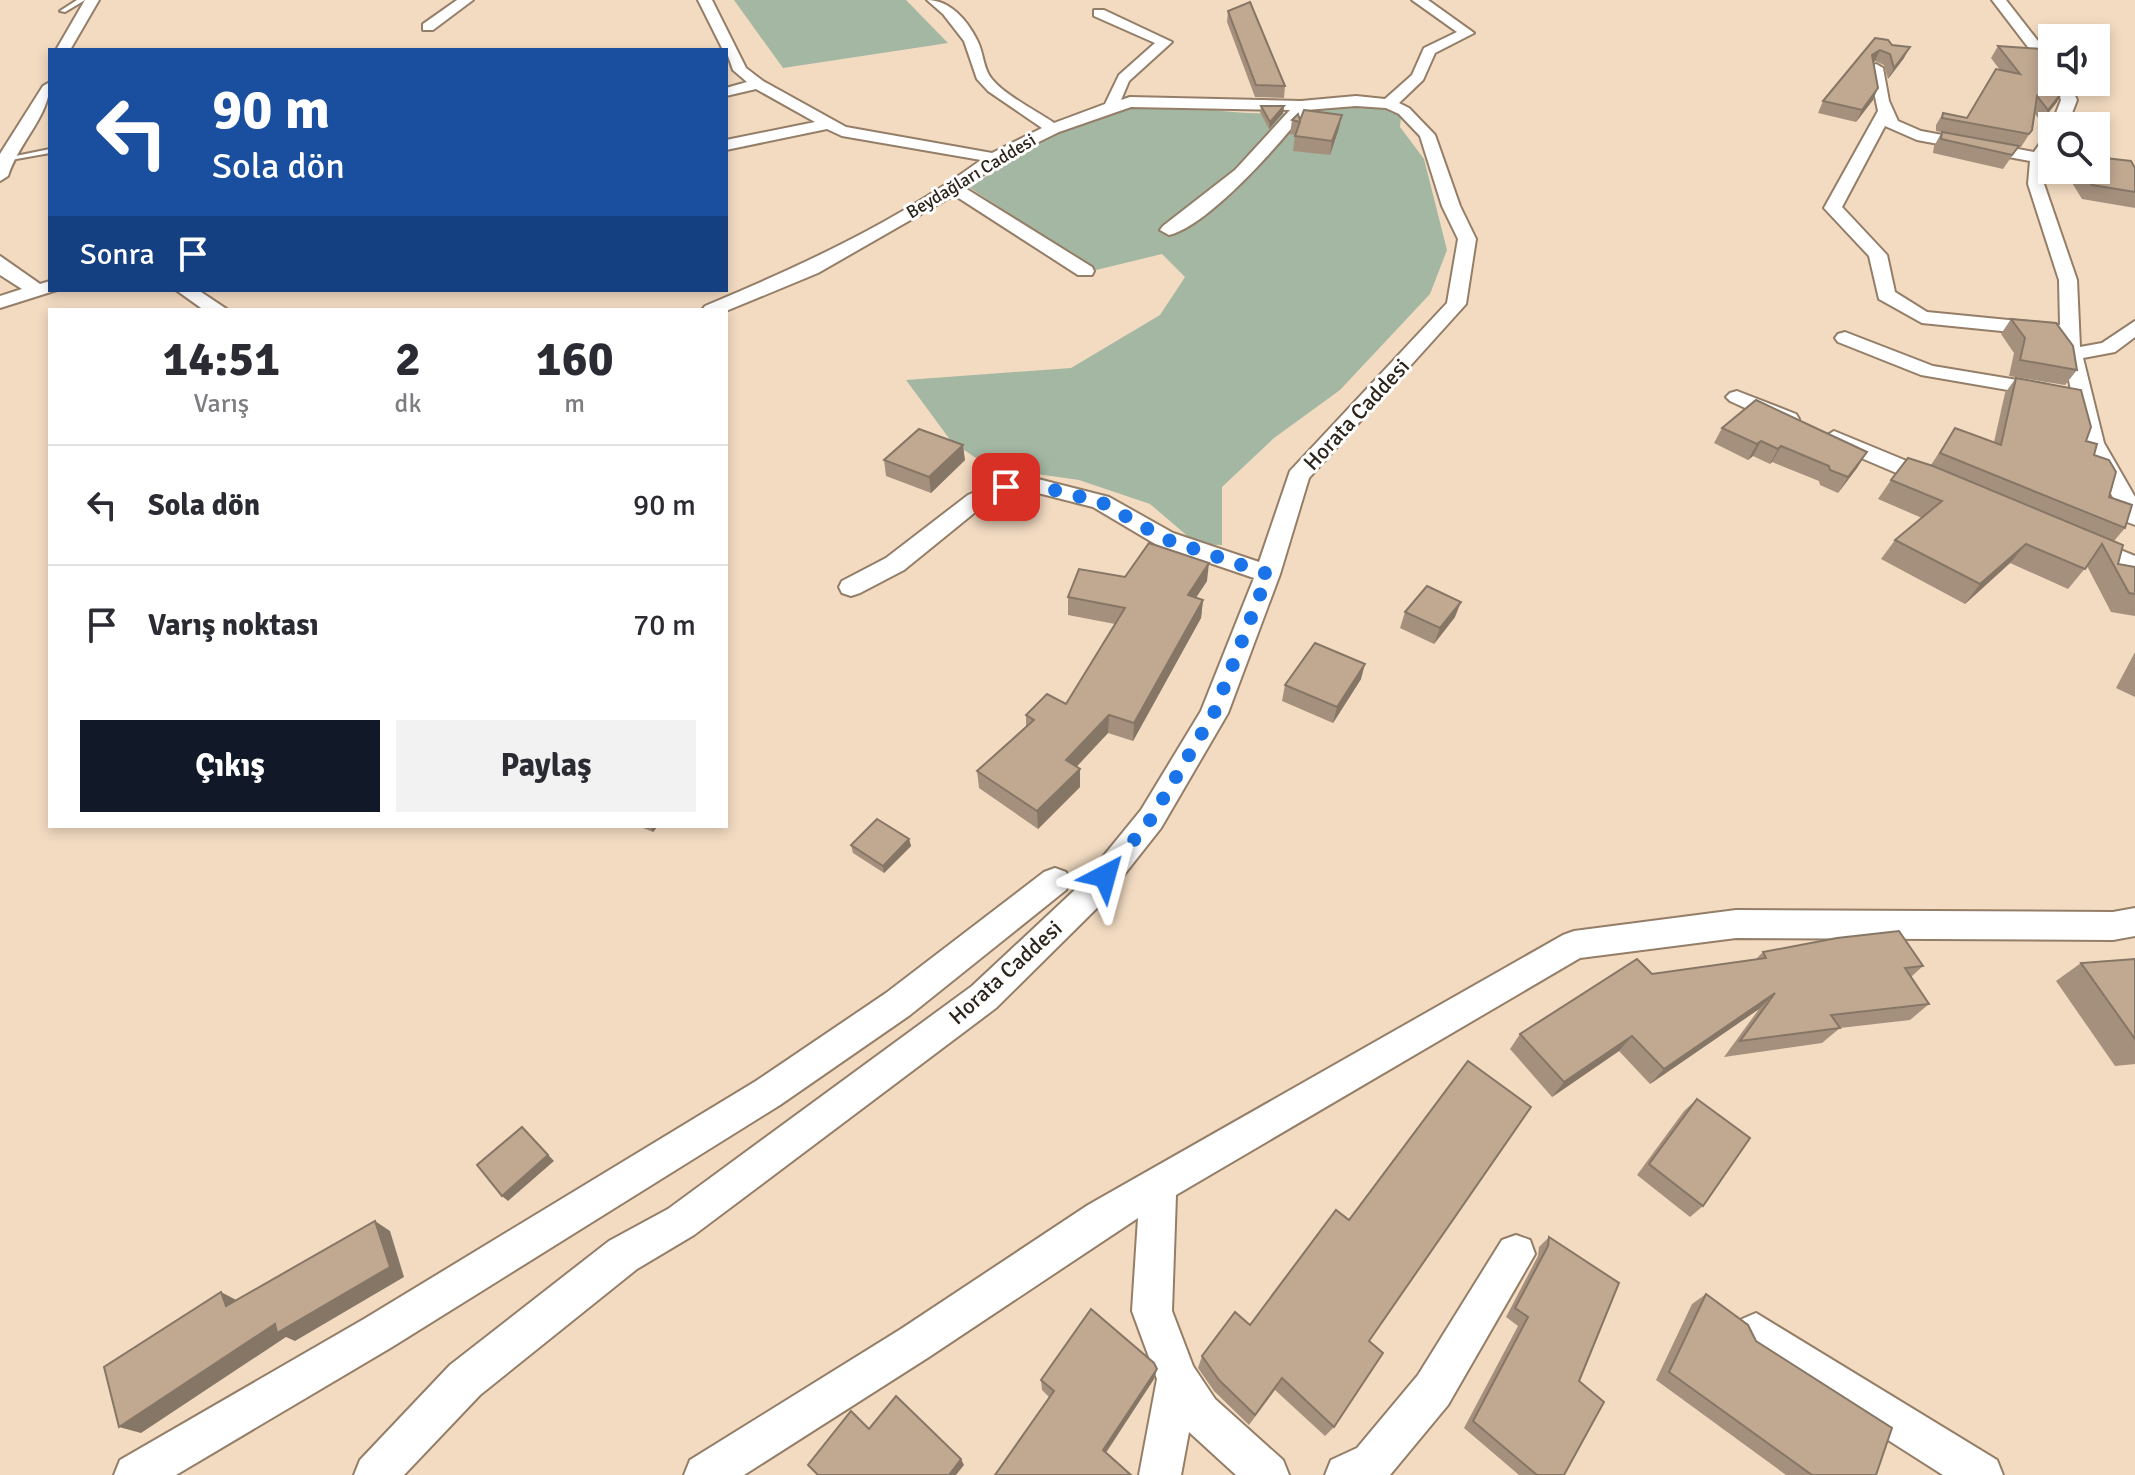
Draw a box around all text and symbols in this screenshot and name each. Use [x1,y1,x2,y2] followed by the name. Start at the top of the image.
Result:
[2038,24,2110,184] map controls
[2038,24,2110,96] button: sound
[212,75,330,144] text: 90 m
[80,80,184,184] icon: left
[2038,112,2110,184] button: search
[902,129,1040,223] street label: Beydağları Caddesi
[212,144,345,189] text: Sola dön
[171,232,215,276] icon: arrive
[80,236,155,273] text: Sonra
[162,330,280,389] text: 14:51
[395,330,421,389] text: 2
[536,330,614,389] text: 160
[1298,353,1415,476] street label: Horata Caddesi
[194,388,249,420] text: Varış
[395,388,421,420] text: dk
[564,388,585,420] text: m
[972,453,1040,521] pin
[984,465,1028,509] icon: arrive
[80,483,124,527] icon: left
[148,487,260,524] text: Sola dön
[633,487,696,524] text: 90 m
[80,603,124,647] icon: arrive
[148,607,319,644] text: Varış noktası
[633,607,696,644] text: 70 m
[80,720,380,812] button: Çıkış
[396,720,696,812] button: Paylaş
[1063,834,1147,918] position arrow
[943,914,1068,1030] street label: Horata Caddesi

